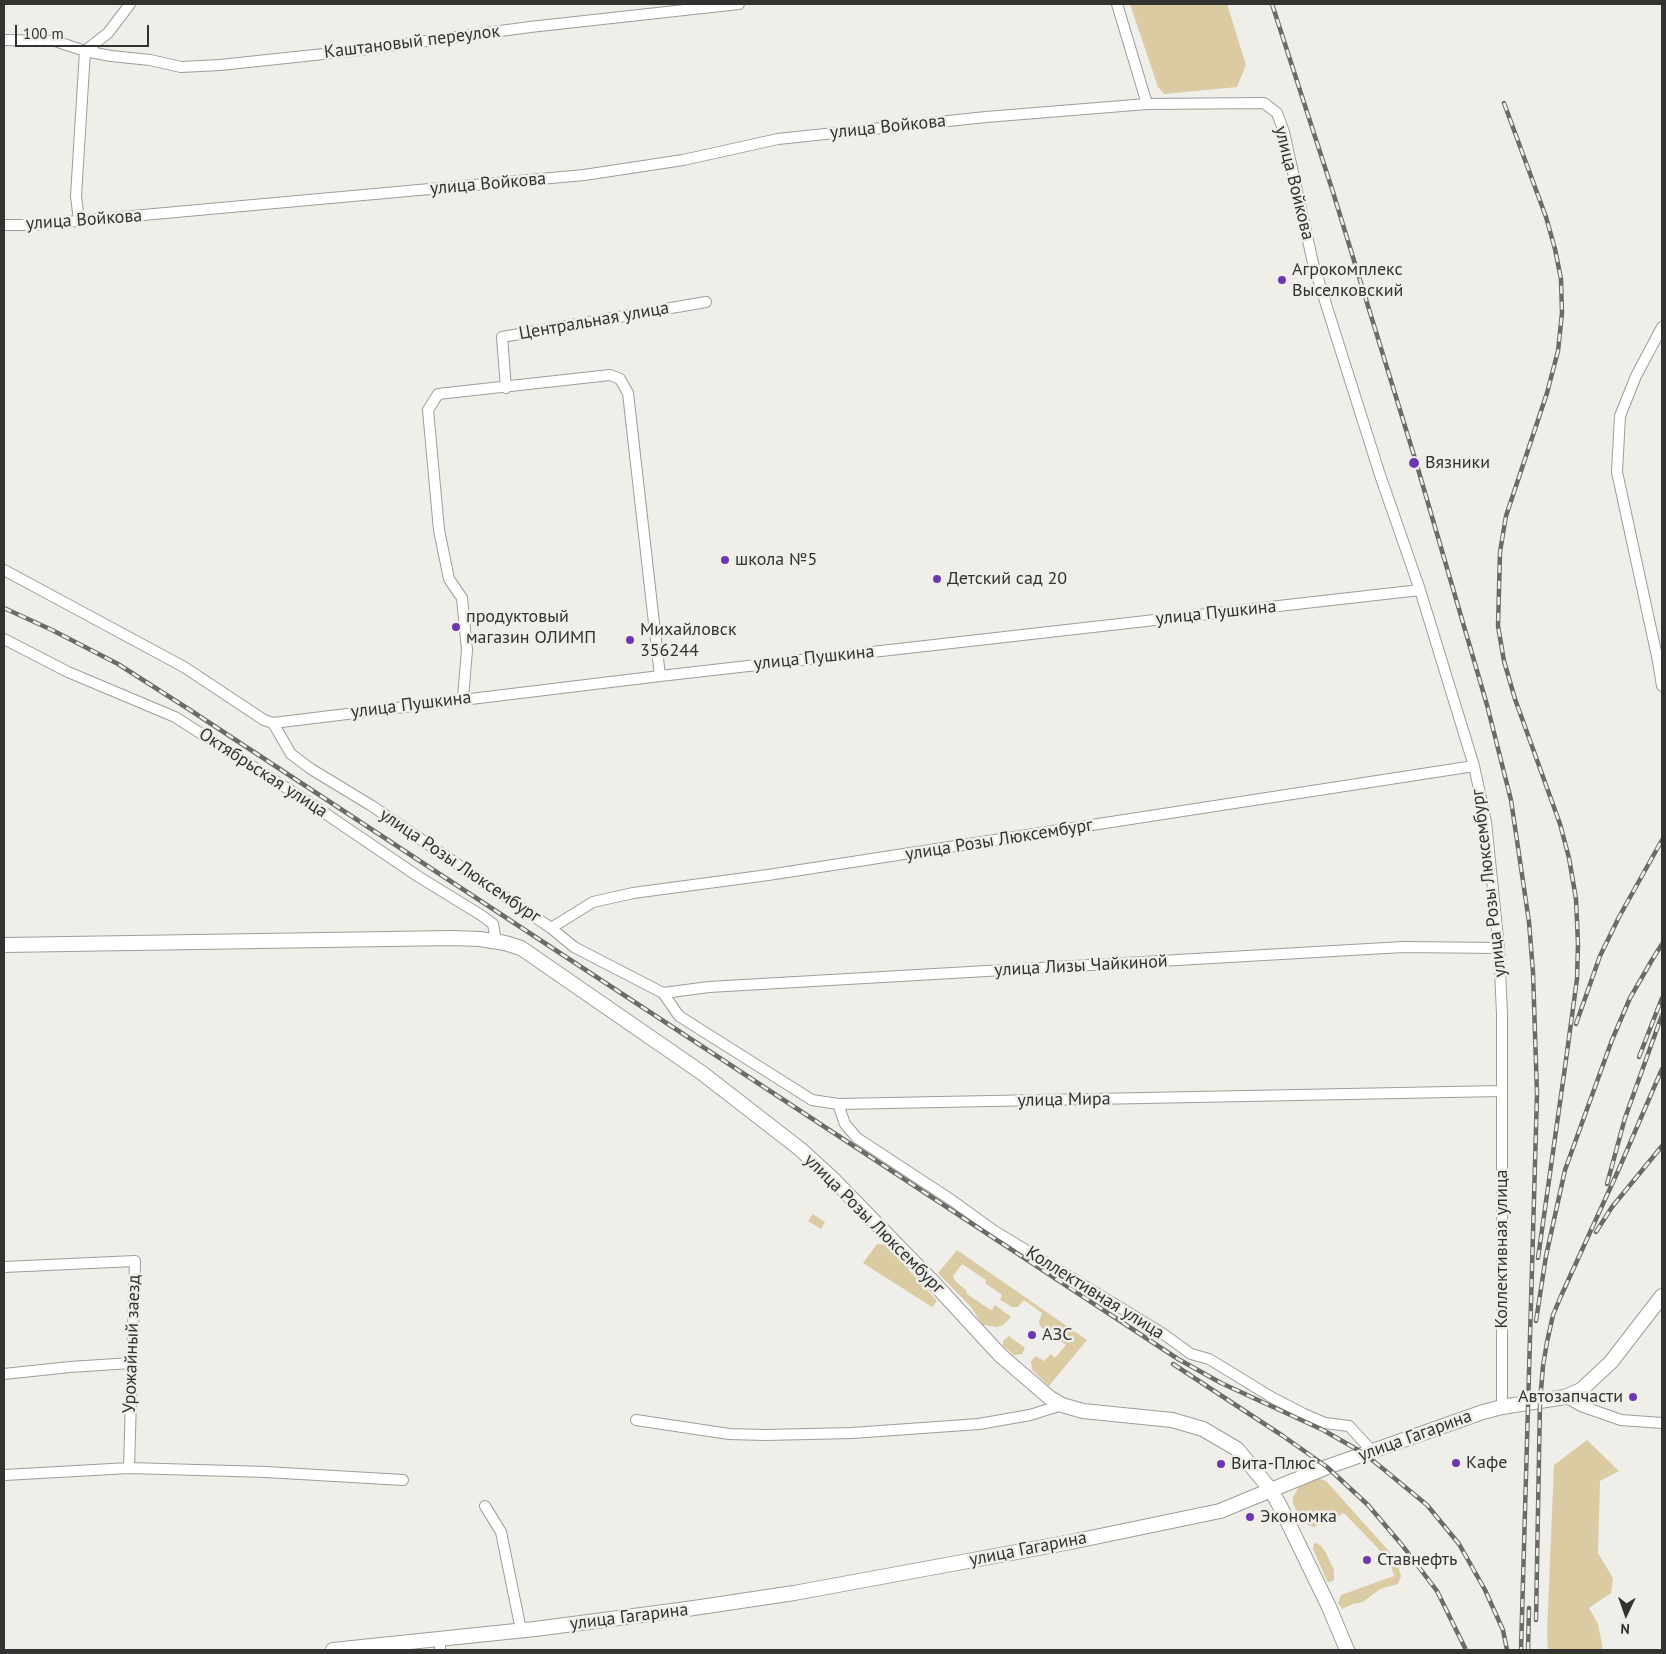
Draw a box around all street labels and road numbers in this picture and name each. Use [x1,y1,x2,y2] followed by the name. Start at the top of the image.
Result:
[323,21,501,63] street label: Каштановый переулок
[829,110,947,144] street label: улица Войкова
[1269,124,1319,242] street label: улица Войкова
[429,168,547,200] street label: улица Войкова
[25,205,143,235] street label: улица Войкова
[517,297,671,345] street label: Центральная улица
[1155,596,1277,630] street label: улица Пушкина
[753,641,875,675] street label: улица Пушкина
[350,687,472,723] street label: улица Пушкина
[195,723,331,823] street label: Октябрьская улица
[1467,788,1511,978] street label: улица Розы Люксембург
[375,804,545,928] street label: улица Розы Люксембург
[904,815,1094,865] street label: улица Розы Люксембург
[994,951,1168,981] street label: улица Лизы Чайкиной
[1017,1088,1111,1112] street label: улица Мира
[799,1149,949,1299] street label: улица Розы Люксембург
[1491,1170,1513,1328] street label: Коллективная улица
[1022,1242,1168,1344] street label: Коллективная улица
[119,1274,145,1414] street label: Урожайный заезд
[1355,1405,1475,1467] street label: улица Гагарина
[967,1527,1089,1571] street label: улица Гагарина
[568,1599,690,1635] street label: улица Гагарина

